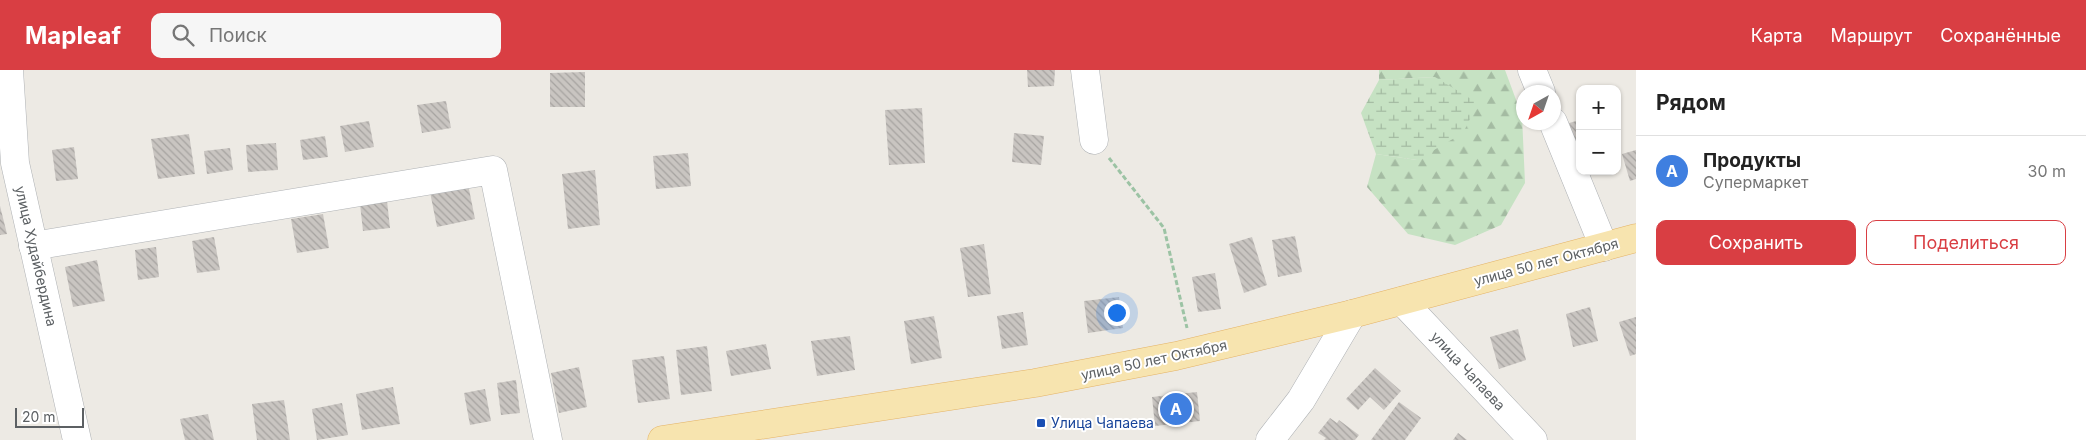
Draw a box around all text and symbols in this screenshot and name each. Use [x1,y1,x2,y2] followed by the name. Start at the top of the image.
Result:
[151,13,501,58] search box
[25,21,121,50] text: Mapleaf
[169,21,197,49] icon: search
[209,24,267,47] text: Поиск
[1751,25,1803,46] text: Карта
[1831,25,1912,46] text: Маршрут
[1940,25,2061,46] text: Сохранённые
[1516,85,1561,130] north arrow
[1576,85,1621,175] map controls
[1576,85,1621,130] button: +
[1656,90,1726,115] text: Рядом
[1576,130,1621,175] button: −
[1703,149,1801,172] text: Продукты
[1666,161,1678,181] text: A
[2028,161,2066,181] text: 30 m
[1703,172,1808,192] text: Супермаркет
[12,184,61,328] street label: улица Худайбердина
[1656,220,1856,265] button: Сохранить
[1866,220,2066,265] button: Поделиться
[1472,234,1620,289] street label: улица 50 лет Октября
[1104,300,1130,326] your location
[1428,328,1509,414] street label: улица Чапаева
[1079,336,1228,383] street label: улица 50 лет Октября
[1160,390,1192,428] pin: A
[15,405,84,428] scale bar
[22,408,56,425] text: 20 m
[1051,414,1154,431] place label: Улица Чапаева
[1035,417,1047,429] marker: Улица Чапаева

